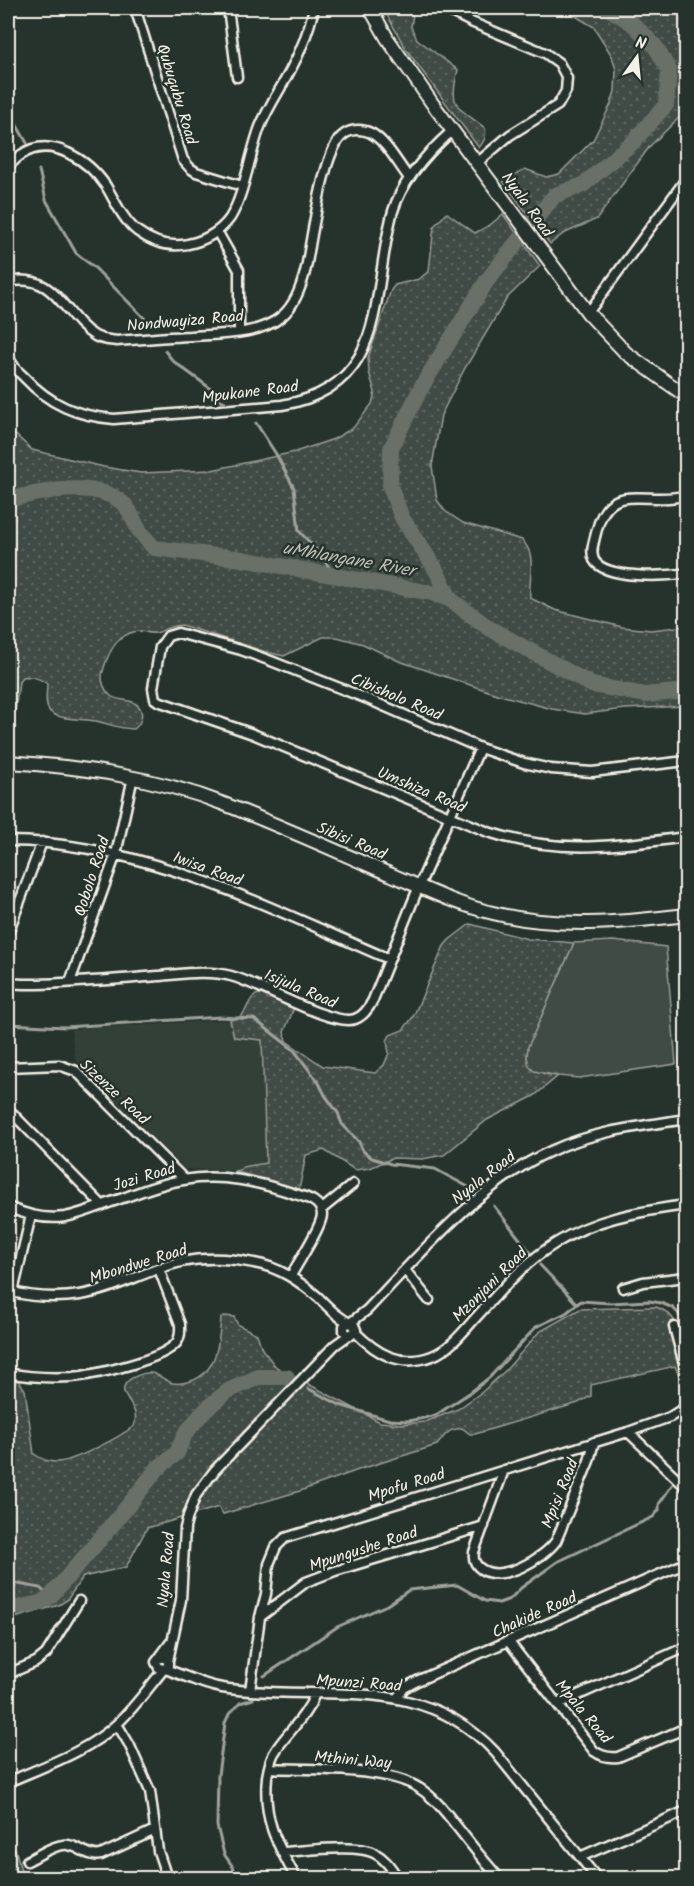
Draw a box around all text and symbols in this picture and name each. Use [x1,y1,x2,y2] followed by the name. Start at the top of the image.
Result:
[607,27,667,87] north arrow
[632,31,649,57] text: N
[149,41,204,149] street label: Qubuqubu Road
[494,167,560,244] street label: Nyala Road
[126,304,246,339] street label: Nondwayiza Road
[200,374,301,411] street label: Mpukane Road
[281,535,421,587] water label: uMhlangane River
[346,667,447,728] street label: Cibisholo Road
[373,760,471,821] street label: Umshiza Road
[313,815,391,868] street label: Sibisi Road
[68,832,117,920] street label: Qobolo Road
[169,845,247,894] street label: Iwisa Road
[260,963,342,1016] street label: Isijula Road
[73,1053,155,1132] street label: Sizenze Road
[446,1144,522,1211] street label: Nyala Road
[110,1156,180,1199] street label: Jozi Road
[86,1237,191,1291] street label: Mbondwe Road
[447,1241,534,1328] street label: Mzonjani Road
[535,1454,586,1532] street label: Mpisi Road
[365,1462,449,1509] street label: Mpofu Road
[306,1520,422,1579] street label: Mpungushe Road
[151,1530,182,1609] street label: Nyala Road
[488,1585,582,1645] street label: Chakide Road
[315,1668,404,1699] street label: Mpunzi Road
[548,1674,618,1751] street label: Mpala Road
[313,1745,393,1776] street label: Mthini Way

